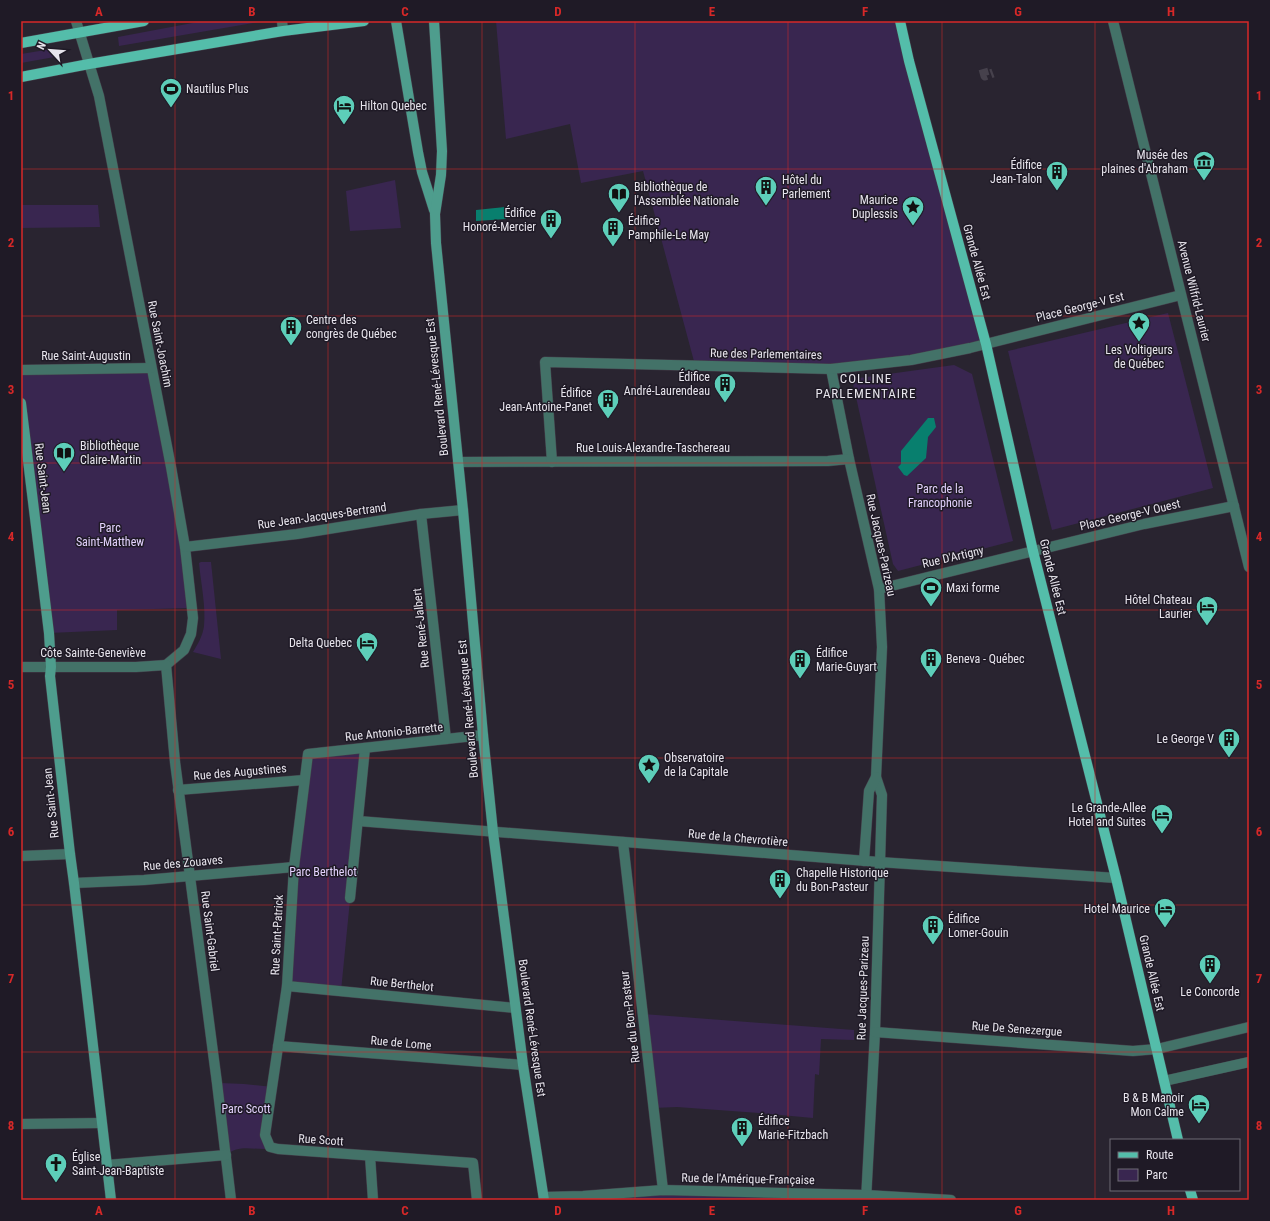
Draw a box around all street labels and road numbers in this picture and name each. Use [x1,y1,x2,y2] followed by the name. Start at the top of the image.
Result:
[960,223,994,302] street label: Grande Allée Est
[1175,239,1213,343] street label: Avenue Wilfrid-Laurier
[1034,289,1126,325] street label: Place George-V Est
[145,299,175,389] street label: Rue Saint-Joachim
[423,317,451,457] street label: Boulevard René-Lévesque Est
[710,346,822,362] street label: Rue des Parlementaires
[41,349,131,363] street label: Rue Saint-Augustin
[576,441,730,455] street label: Rue Louis-Alexandre-Taschereau
[32,442,54,514] street label: Rue Saint-Jean
[863,492,899,598] street label: Rue Jacques-Parizeau
[1078,496,1182,533] street label: Place George-V Ouest
[257,500,387,532] street label: Rue Jean-Jacques-Bertrand
[1037,538,1069,617] street label: Grande Allée Est
[921,543,985,571] street label: Rue D'Artigny
[410,587,432,669] street label: Rue René-Jalbert
[455,639,481,779] street label: Boulevard René-Lévesque Est
[40,646,146,660] street label: Côte Sainte-Geneviève
[344,720,444,744] street label: Rue Antonio-Barrette
[193,761,287,783] street label: Rue des Augustines
[40,767,62,839] street label: Rue Saint-Jean
[688,827,789,849] street label: Rue de la Chevrotière
[142,853,224,873] street label: Rue des Zouaves
[198,890,222,972] street label: Rue Saint-Gabriel
[268,894,286,976] street label: Rue Saint-Patrick
[1136,934,1168,1013] street label: Grande Allée Est
[854,935,872,1041] street label: Rue Jacques-Parizeau
[515,958,549,1098] street label: Boulevard René-Lévesque Est
[617,970,643,1064] street label: Rue du Bon-Pasteur
[369,974,435,994] street label: Rue Berthelot
[971,1019,1063,1039] street label: Rue De Senezergue
[370,1033,432,1053] street label: Rue de Lome
[298,1131,345,1149] street label: Rue Scott
[681,1171,815,1187] street label: Rue de l'Amérique-Française

